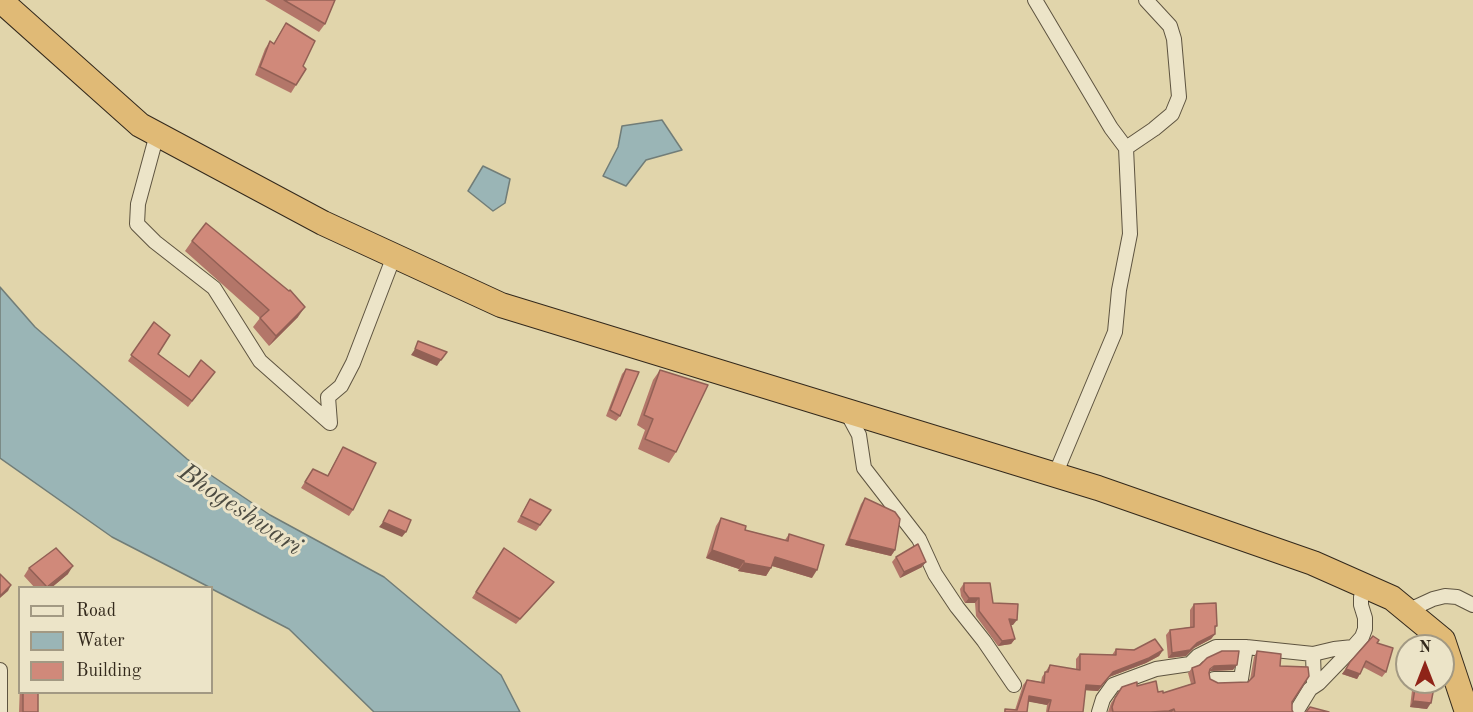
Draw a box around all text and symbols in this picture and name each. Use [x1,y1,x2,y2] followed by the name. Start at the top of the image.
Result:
[172,457,308,563] water label: Bhogeshwari
[18,586,213,694] legend
[76,602,116,620] text: Road
[76,632,125,650] text: Water
[1395,634,1455,694] north arrow
[1419,640,1431,656] text: N
[76,662,141,680] text: Building

